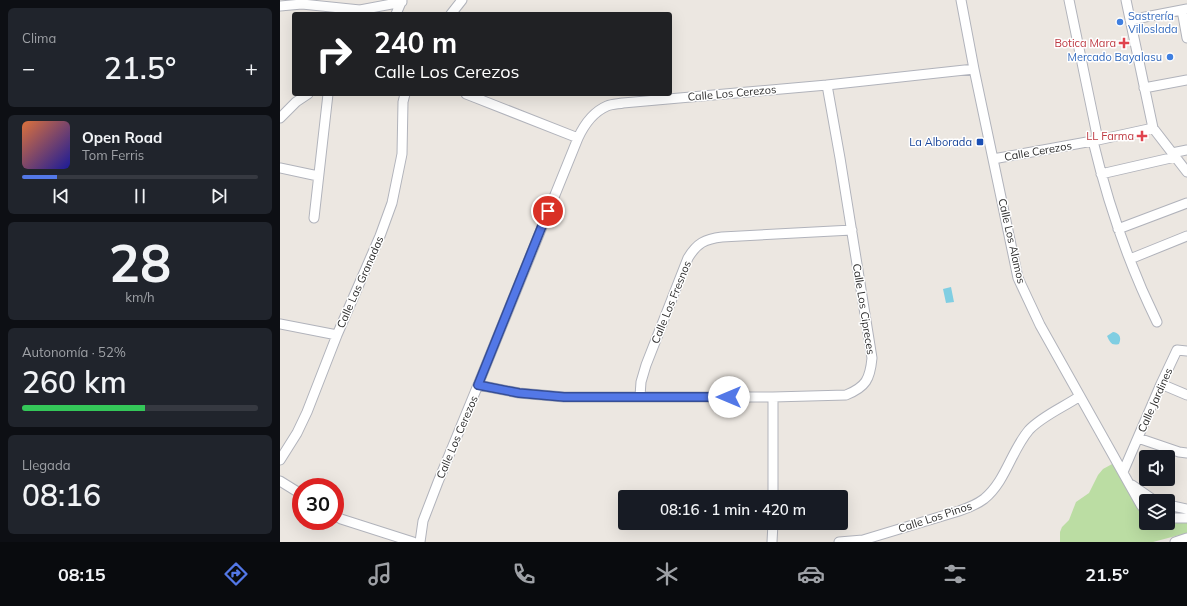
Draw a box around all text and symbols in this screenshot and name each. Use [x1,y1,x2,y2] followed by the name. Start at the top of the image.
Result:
[1128,9,1178,36] place label: Sastrería Villoslada
[1115,17,1125,27] marker: Sastrería Villoslada
[374,25,457,60] text: 240 m
[308,28,360,80] icon: right
[22,30,56,46] text: Clima
[1054,36,1116,50] place label: Botica Mara
[1119,38,1129,48] marker: Botica Mara
[104,49,176,87] text: 21.5°
[1068,50,1162,64] place label: Mercado Bayalasu
[1165,52,1175,62] marker: Mercado Bayalasu
[22,54,35,82] text: −
[245,54,258,82] text: +
[374,60,520,83] text: Calle Los Cerezos
[687,82,777,104] street label: Calle Los Cerezos
[82,128,162,147] text: Open Road
[1086,129,1134,143] place label: LL Farma
[1137,131,1147,141] marker: LL Farma
[909,135,972,149] place label: La Alborada
[975,137,985,147] marker: La Alborada
[1003,138,1073,164] street label: Calle Cerezos
[82,147,144,163] text: Tom Ferris
[50,185,72,207] icon: previous
[129,185,151,207] icon: pause
[208,185,230,207] icon: next
[531,194,565,228] pin
[995,197,1029,285] street label: Calle Los Alamos
[537,200,559,222] icon: arrive
[109,230,171,295] text: 28
[333,234,387,330] street label: Calle Las Granadas
[648,258,694,346] street label: Calle Los Fresnos
[850,262,878,356] street label: Calle Los Cipreces
[125,289,155,305] text: km/h
[22,344,126,360] text: Autonomía · 52%
[22,363,127,401] text: 260 km
[1135,366,1175,434] street label: Calle Jardines
[708,376,750,418] position arrow
[433,393,481,481] street label: Calle Los Cerezos
[1139,450,1175,530] map controls
[1139,450,1175,486] button: sound
[22,457,71,473] text: Llegada
[22,476,101,514] text: 08:16
[292,478,344,530] speed limit sign: 30
[1139,494,1175,530] button: layers
[896,499,974,535] street label: Calle Los Pinos
[660,500,806,519] text: 08:16 · 1 min · 420 m
[222,560,250,588] icon: directions
[366,560,394,588] icon: music
[510,560,538,588] icon: phone
[653,560,681,588] icon: climate
[797,560,825,588] icon: car
[941,560,969,588] icon: filters
[58,563,106,586] text: 08:15
[1085,563,1129,586] text: 21.5°

